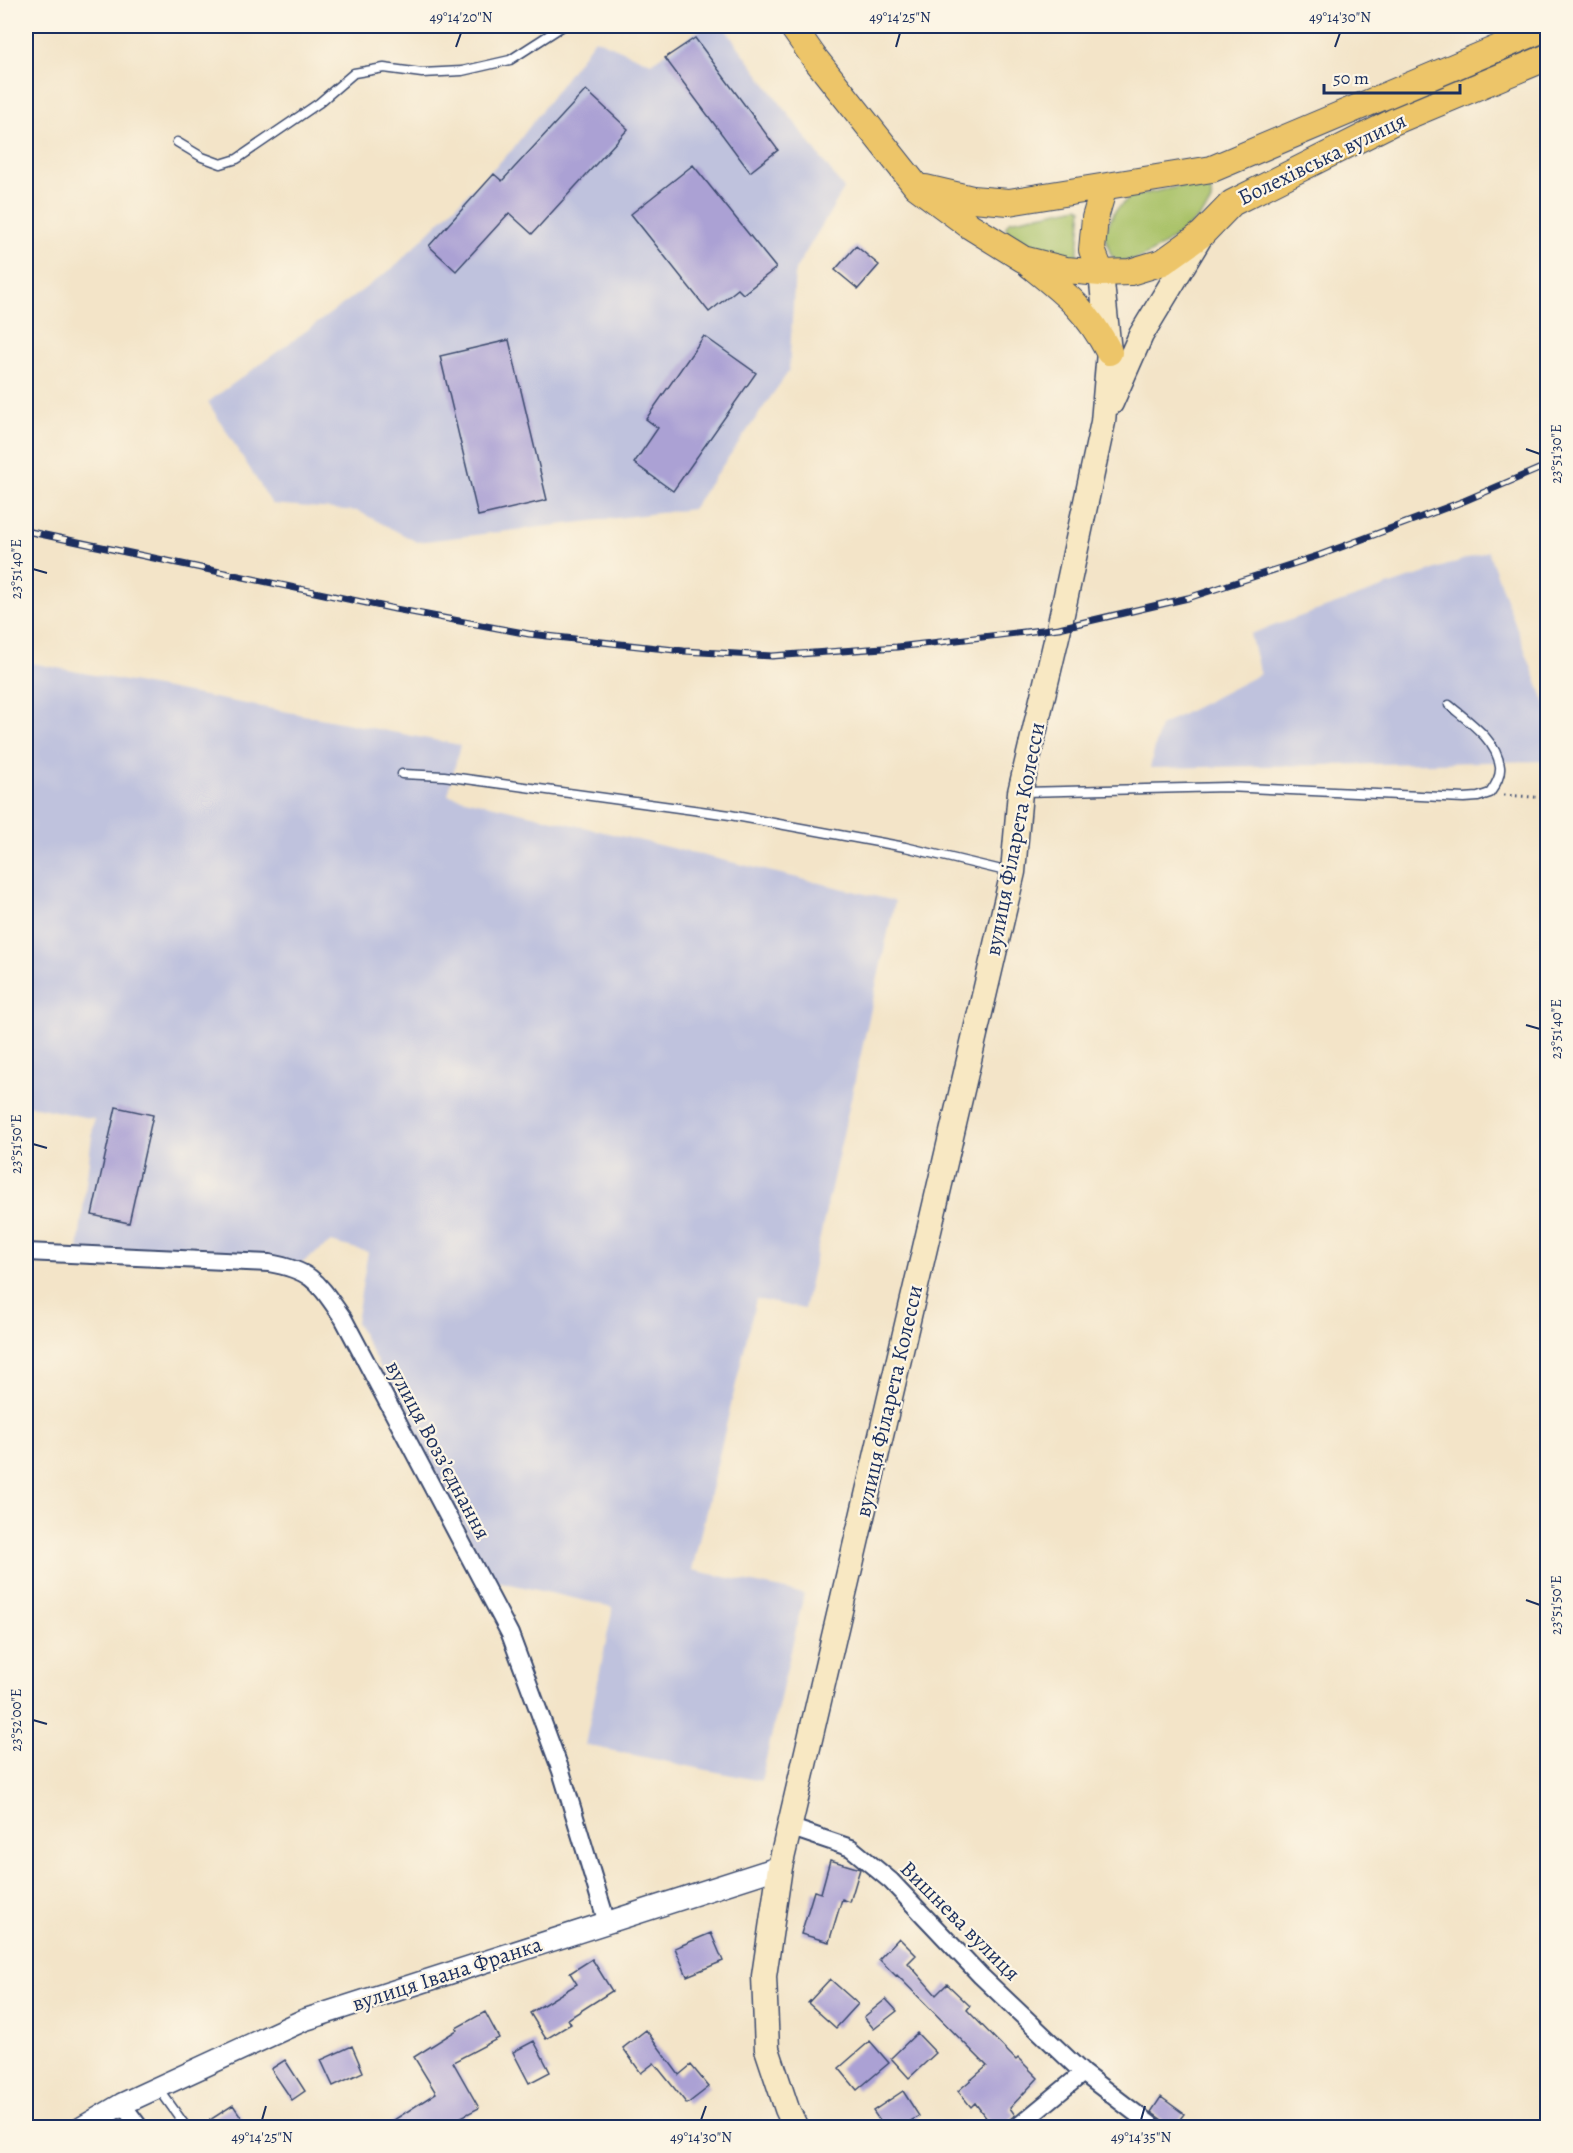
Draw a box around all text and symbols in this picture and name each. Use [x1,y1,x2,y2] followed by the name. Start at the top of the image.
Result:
[429,7,493,27] text: 49°14'20"N
[869,7,931,27] text: 49°14'25"N
[1309,7,1371,27] text: 49°14'30"N
[1324,57,1460,95] scale bar
[1333,66,1369,90] text: 50 m
[1233,105,1411,213] street label: Болехівська вулиця
[1546,424,1566,484] text: 23°51'30"E
[6,539,26,599] text: 23°51'40"E
[978,720,1052,958] street label: вулиця Філарета Колесси
[1546,999,1566,1059] text: 23°51'40"E
[6,1114,26,1174] text: 23°51'50"E
[848,1282,930,1520] street label: вулиця Філарета Колесси
[378,1355,498,1545] street label: вулиця Воззʼєднання
[1546,1575,1566,1635] text: 23°51'50"E
[6,1688,26,1752] text: 23°52'00"E
[893,1854,1027,1988] street label: Вишнева вулиця
[348,1929,547,2019] street label: вулиця Івана Франка
[231,2127,293,2147] text: 49°14'25"N
[670,2127,732,2147] text: 49°14'30"N
[1111,2127,1172,2147] text: 49°14'35"N

